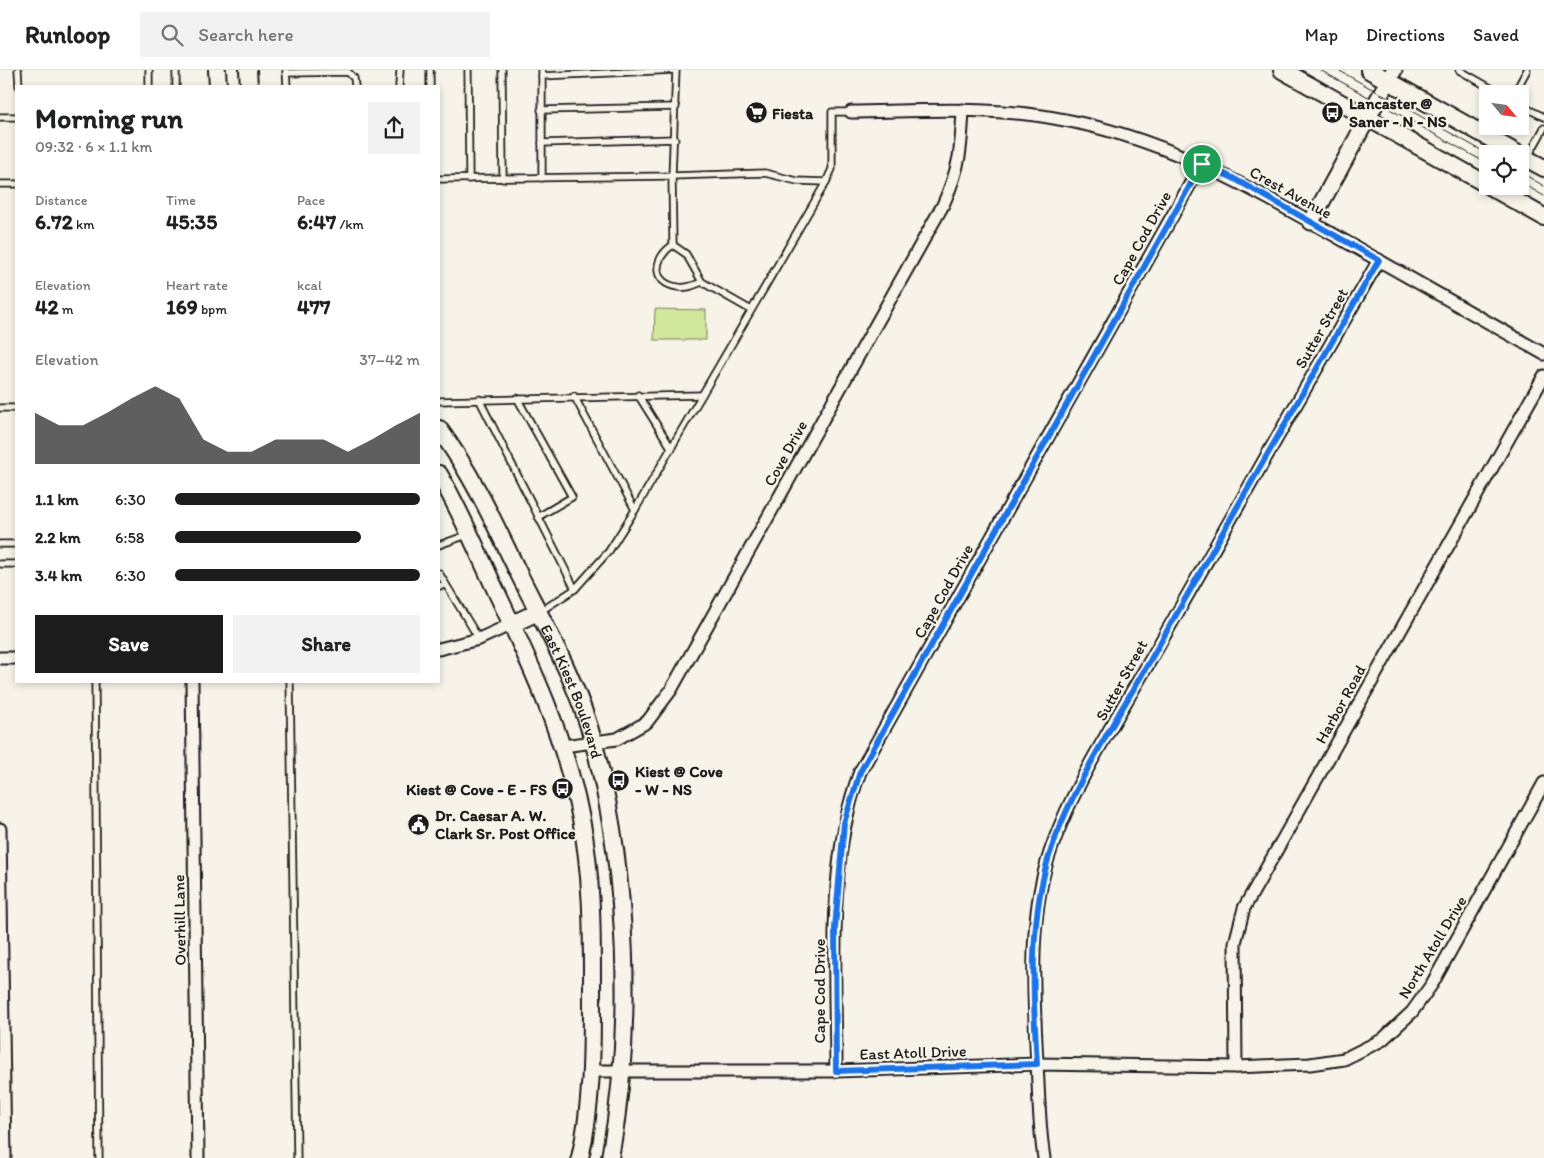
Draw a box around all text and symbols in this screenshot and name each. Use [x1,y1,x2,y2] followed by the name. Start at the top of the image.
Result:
[140,12,490,57] search box
[25,20,110,49] text: Runloop
[158,21,186,49] icon: search
[198,23,293,46] text: Search here
[1305,24,1338,46] text: Map
[1366,24,1445,46] text: Directions
[1473,24,1519,46] text: Saved
[1479,85,1529,135] north arrow
[1479,85,1529,195] map controls
[1349,94,1447,131] place label: Lancaster @ Saner - N - NS
[1321,100,1345,124] bus stop icon: Lancaster @ Saner - N - NS
[35,101,183,135] text: Morning run
[744,101,768,125] supermarket icon: Fiesta
[368,102,420,154] button: share
[772,104,814,123] place label: Fiesta
[35,137,152,156] text: 09:32 · 6 × 1.1 km
[1181,143,1223,185] pin
[1479,145,1529,195] button: locate
[1188,150,1216,178] icon: arrive
[1246,162,1335,223] street label: Crest Avenue
[1108,188,1175,289] street label: Cape Cod Drive
[35,192,87,209] text: Distance
[166,192,196,209] text: Time
[297,192,325,209] text: Pace
[35,209,73,234] text: 6.72
[166,209,217,234] text: 45:35
[297,209,336,234] text: 6:47
[73,216,94,233] text: km
[336,216,364,233] text: /km
[35,277,91,294] text: Elevation
[166,277,228,294] text: Heart rate
[297,277,322,294] text: kcal
[1291,285,1352,372] street label: Sutter Street
[35,294,59,319] text: 42
[166,294,198,319] text: 169
[297,294,330,319] text: 477
[59,301,74,318] text: m
[198,301,227,318] text: bpm
[35,350,99,369] text: Elevation
[359,350,420,369] text: 37–42 m
[760,417,811,489] street label: Cove Drive
[35,490,79,509] text: 1.1 km
[115,490,146,509] text: 6:30
[35,528,81,547] text: 2.2 km
[115,528,145,547] text: 6:58
[910,541,977,642] street label: Cape Cod Drive
[35,566,82,585] text: 3.4 km
[115,566,146,585] text: 6:30
[35,615,223,673] button: Save
[233,615,420,673] button: Share
[536,621,606,761] street label: East Kiest Boulevard
[1091,637,1151,724] street label: Sutter Street
[1311,661,1370,747] street label: Harbor Road
[635,762,723,799] place label: Kiest @ Cove - W - NS
[607,768,631,792] bus stop icon: Kiest @ Cove - W - NS
[551,777,575,801] bus stop icon: Kiest @ Cove - E - FS
[406,780,547,799] place label: Kiest @ Cove - E - FS
[435,806,576,843] place label: Dr. Caesar A. W. Clark Sr. Post Office
[407,812,431,836] public building icon: Dr. Caesar A. W. Clark Sr. Post Office
[169,874,190,966] street label: Overhill Lane
[1394,892,1471,1002] street label: North Atoll Drive
[810,939,829,1043] street label: Cape Cod Drive
[859,1041,967,1064] street label: East Atoll Drive

